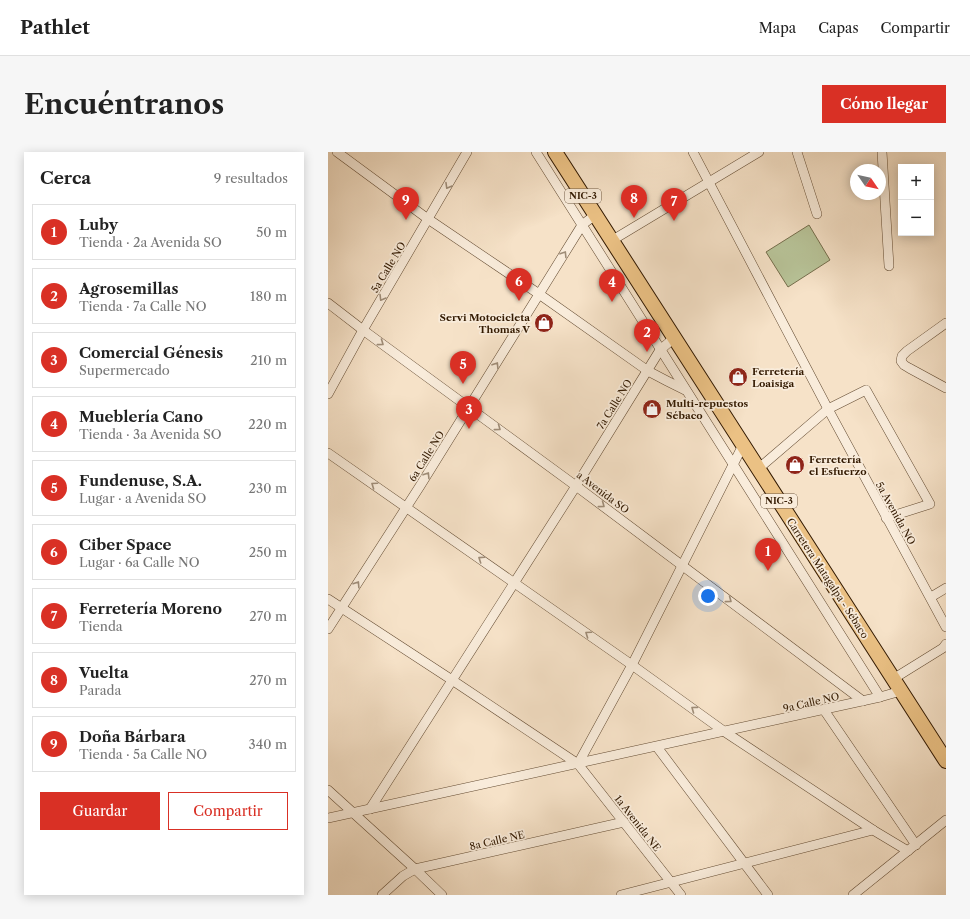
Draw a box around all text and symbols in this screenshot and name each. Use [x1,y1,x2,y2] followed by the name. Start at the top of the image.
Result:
[20,16,90,39] text: Pathlet
[759,19,796,37] text: Mapa
[818,19,859,37] text: Capas
[881,19,950,37] text: Compartir
[822,85,946,123] button: Cómo llegar
[24,87,224,121] text: Encuéntranos
[850,164,886,200] north arrow
[898,164,934,236] map controls
[898,164,934,200] button: +
[40,168,91,188] text: Cerca
[214,170,288,186] text: 9 resultados
[445,182,452,189] one-way arrow
[621,185,647,218] pin: 8
[393,187,419,220] pin: 9
[661,188,687,221] pin: 7
[565,189,601,203] road number: NIC-3
[898,200,934,236] button: −
[79,215,118,234] text: Luby
[51,224,57,240] text: 1
[256,224,287,240] text: 50 m
[79,234,222,250] text: Tienda · 2a Avenida SO
[368,240,409,295] street label: 5a Calle NO
[559,251,567,258] one-way arrow
[506,268,532,301] pin: 6
[599,269,625,302] pin: 4
[79,279,178,298] text: Agrosemillas
[50,288,58,304] text: 2
[250,288,287,304] text: 180 m
[380,294,387,301] one-way arrow
[79,298,206,314] text: Tienda · 7a Calle NO
[440,311,530,336] place label: Servi Motocicleta Thomas V
[533,312,555,334] shop icon: Servi Motocicleta Thomas V
[634,319,660,352] pin: 2
[377,338,384,345] one-way arrow
[79,343,223,362] text: Comercial Génesis
[450,351,476,384] pin: 5
[50,352,58,368] text: 3
[250,352,287,368] text: 210 m
[79,362,170,378] text: Supermercado
[491,362,498,369] one-way arrow
[752,365,804,390] place label: Ferretería Loaisiga
[727,366,749,388] shop icon: Ferretería Loaisiga
[594,377,635,432] street label: 7a Calle NO
[456,396,482,429] pin: 3
[666,397,749,422] place label: Multi-repuestos Sébaco
[641,398,663,420] shop icon: Multi-repuestos Sébaco
[79,407,203,426] text: Mueblería Cano
[50,416,58,432] text: 4
[248,416,287,432] text: 220 m
[493,423,500,430] one-way arrow
[79,426,221,442] text: Tienda · 3a Avenida SO
[406,428,447,484] street label: 6a Calle NO
[809,453,867,478] place label: Ferretería el Esfuerzo
[784,454,806,476] shop icon: Ferretería el Esfuerzo
[574,468,632,516] street label: a Avenida SO
[79,471,202,490] text: Fundenuse, S.A.
[422,472,430,479] one-way arrow
[873,479,918,547] street label: 5a Avenida NO
[50,480,58,496] text: 5
[249,480,287,496] text: 230 m
[372,483,379,490] one-way arrow
[79,490,206,506] text: Lugar · a Avenida SO
[761,494,797,508] road number: NIC-3
[598,500,605,507] one-way arrow
[784,516,871,641] street label: Carretera Matagalpa - Sébaco
[79,535,172,554] text: Ciber Space
[755,538,781,571] pin: 1
[50,544,58,560] text: 6
[249,544,287,560] text: 250 m
[79,554,200,570] text: Lugar · 6a Calle NO
[479,557,486,564] one-way arrow
[352,581,360,588] one-way arrow
[698,586,718,606] your location
[724,595,731,602] one-way arrow
[79,599,222,618] text: Ferretería Moreno
[51,608,57,624] text: 7
[249,608,287,624] text: 270 m
[79,618,123,634] text: Tienda
[585,631,592,639] one-way arrow
[79,663,129,682] text: Vuelta
[50,672,58,688] text: 8
[249,672,287,688] text: 270 m
[79,682,121,698] text: Parada
[782,690,841,715] street label: 9a Calle NO
[691,707,698,714] one-way arrow
[79,727,186,746] text: Doña Bárbara
[50,736,58,752] text: 9
[249,736,287,752] text: 340 m
[79,746,207,762] text: Tienda · 5a Calle NO
[40,792,160,830] button: Guardar
[168,792,288,830] button: Compartir
[612,793,664,854] street label: 1a Avenida NE
[468,828,526,853] street label: 8a Calle NE

